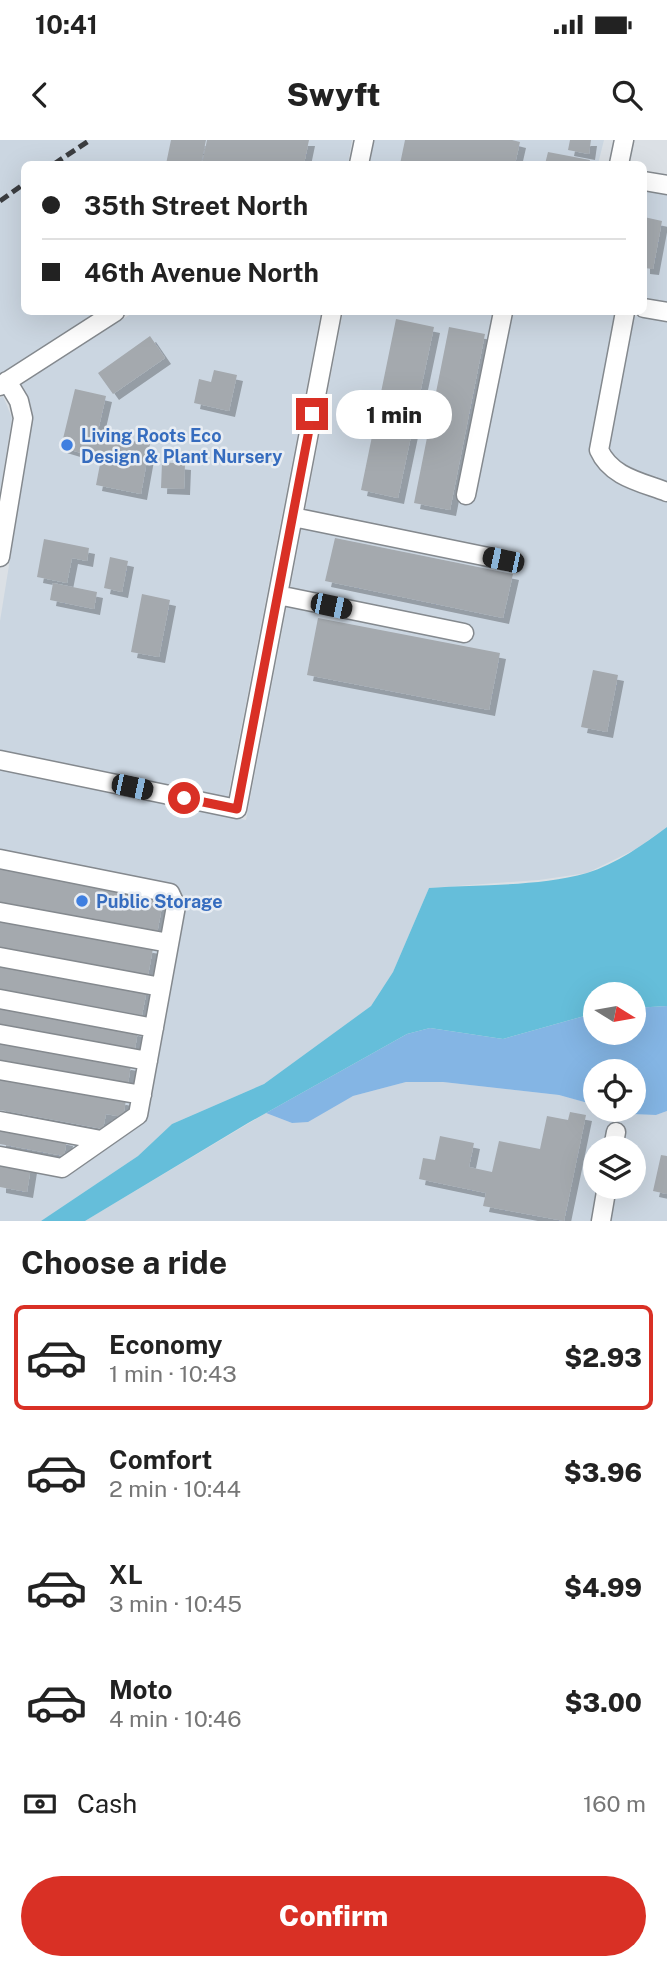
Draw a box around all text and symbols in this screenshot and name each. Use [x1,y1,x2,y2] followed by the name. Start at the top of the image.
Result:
[35,9,98,40] text: 10:41
[21,76,59,114] icon: back
[286,76,381,113] text: Swyft
[608,76,646,114] icon: search
[84,190,308,221] text: 35th Street North
[84,257,319,288] text: 46th Avenue North
[336,390,452,438] callout: 1 min
[296,398,328,430] route end
[366,401,422,428] text: 1 min
[81,425,282,467] place label: Living Roots Eco Design & Plant Nursery
[59,437,75,453] marker: Living Roots Eco Design & Plant Nursery
[481,545,526,575] car
[309,591,354,621] car
[110,772,155,802] car
[168,782,200,814] route start
[96,891,223,912] place label: Public Storage
[74,893,90,909] marker: Public Storage
[583,982,646,1045] north arrow
[583,982,646,1199] map controls
[583,1059,646,1122] button: locate
[583,1136,646,1199] button: layers
[21,1244,227,1281] text: Choose a ride
[25,1326,88,1389] icon: car
[109,1329,222,1360] text: Economy
[564,1342,642,1373] text: $2.93
[109,1360,237,1387] text: 1 min · 10:43
[25,1441,88,1504] icon: car
[109,1444,212,1475] text: Comfort
[564,1457,642,1488] text: $3.96
[109,1475,241,1502] text: 2 min · 10:44
[25,1556,88,1619] icon: car
[109,1559,143,1590] text: XL
[564,1572,642,1603] text: $4.99
[109,1590,242,1617] text: 3 min · 10:45
[25,1671,88,1734] icon: car
[109,1674,172,1705] text: Moto
[565,1687,642,1718] text: $3.00
[109,1705,242,1732] text: 4 min · 10:46
[21,1785,59,1823] icon: cash
[77,1788,137,1819] text: Cash
[583,1790,646,1817] text: 160 m
[21,1876,646,1956] button: Confirm

